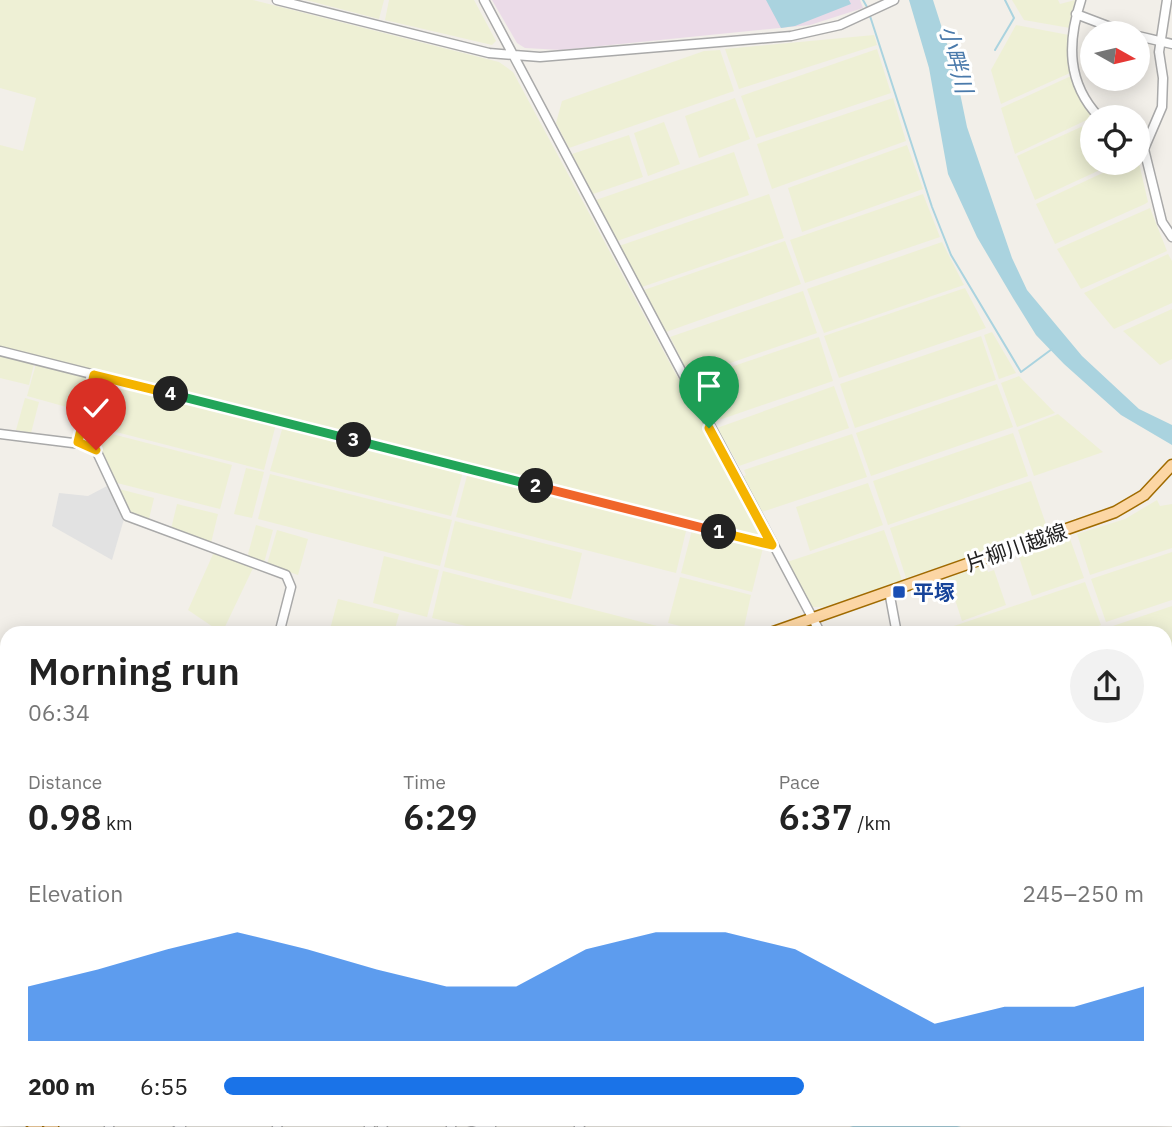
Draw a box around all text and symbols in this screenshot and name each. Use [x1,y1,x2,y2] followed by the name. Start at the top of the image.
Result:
[1080,21,1150,91] north arrow
[1080,21,1150,175] map controls
[934,22,981,99] water label: 小畔川
[1080,105,1150,175] button: locate
[679,356,739,428] pin
[690,367,728,405] icon: arrive
[154,376,188,412] pin: 4
[66,378,126,450] pin
[165,381,176,405] text: 4
[77,389,115,427] icon: check
[336,422,372,458] pin: 3
[348,427,359,451] text: 3
[518,468,554,504] pin: 2
[530,473,541,497] text: 2
[702,514,736,550] pin: 1
[962,517,1070,577] street label: 片柳川越線
[713,519,724,543] text: 1
[913,578,955,606] place label: 平塚
[891,584,907,600] marker: 平塚
[28,646,240,695] text: Morning run
[1070,649,1144,723] button: share
[28,697,90,727] text: 06:34
[28,770,102,794] text: Distance
[403,770,446,794] text: Time
[779,770,820,794] text: Pace
[28,794,101,840] text: 0.98
[403,794,478,840] text: 6:29
[779,794,853,840] text: 6:37
[101,811,133,835] text: km
[853,811,891,835] text: /km
[28,878,123,908] text: Elevation
[1022,878,1144,908] text: 245–250 m
[28,1071,95,1101] text: 200 m
[140,1071,188,1101] text: 6:55

